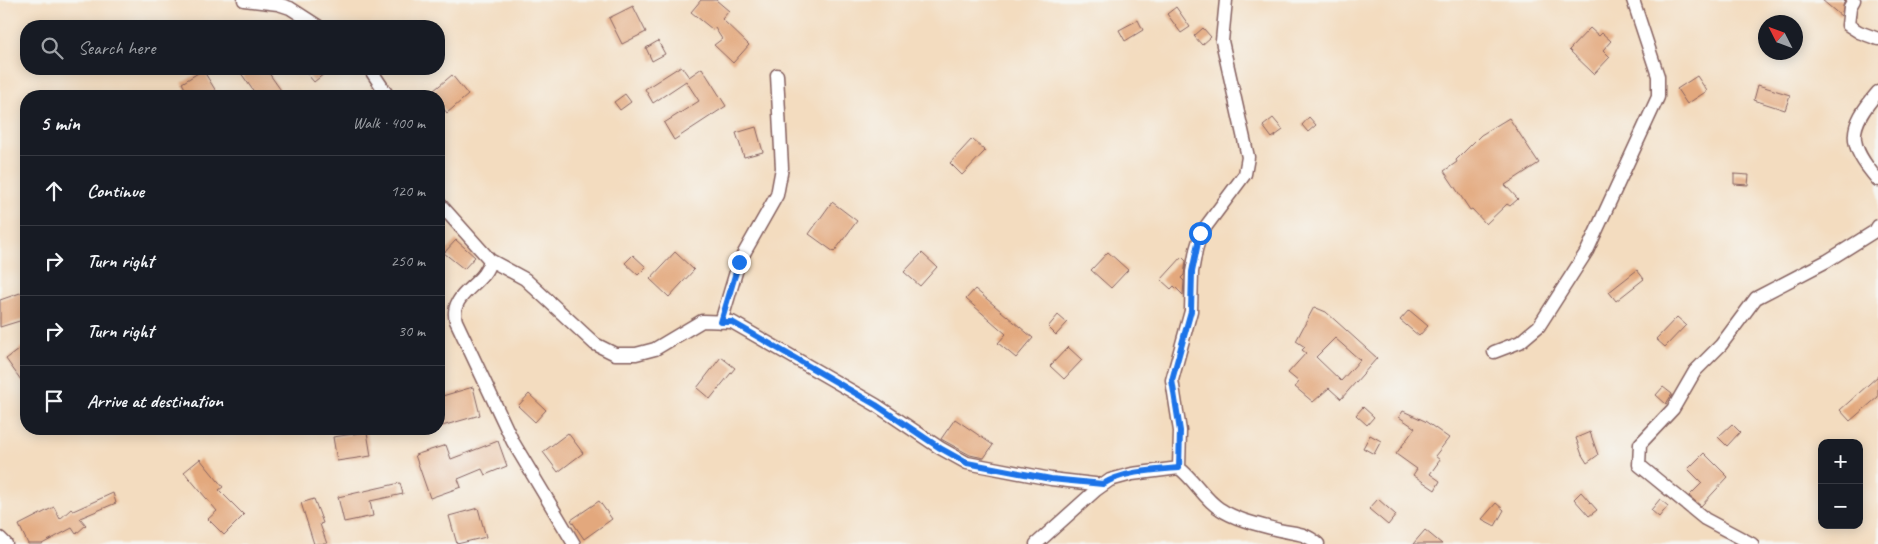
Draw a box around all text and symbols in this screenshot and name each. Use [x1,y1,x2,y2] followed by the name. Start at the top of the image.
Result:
[1758,15,1803,60] north arrow
[20,20,445,75] search box
[38,34,66,62] icon: search
[78,36,155,60] text: Search here
[40,110,80,136] text: 5 min
[353,113,425,133] text: Walk · 400 m
[40,177,68,205] icon: ahead
[87,179,144,203] text: Continue
[391,181,425,201] text: 120 m
[1189,222,1212,245] route start
[40,247,68,275] icon: right
[87,249,154,273] text: Turn right
[391,251,425,271] text: 250 m
[728,251,751,274] route end
[40,317,68,345] icon: right
[87,319,154,343] text: Turn right
[398,321,425,341] text: 30 m
[40,387,68,415] icon: arrive
[87,389,223,413] text: Arrive at destination
[1818,439,1863,529] map controls
[1818,439,1863,484] button: +
[1818,484,1863,529] button: −

